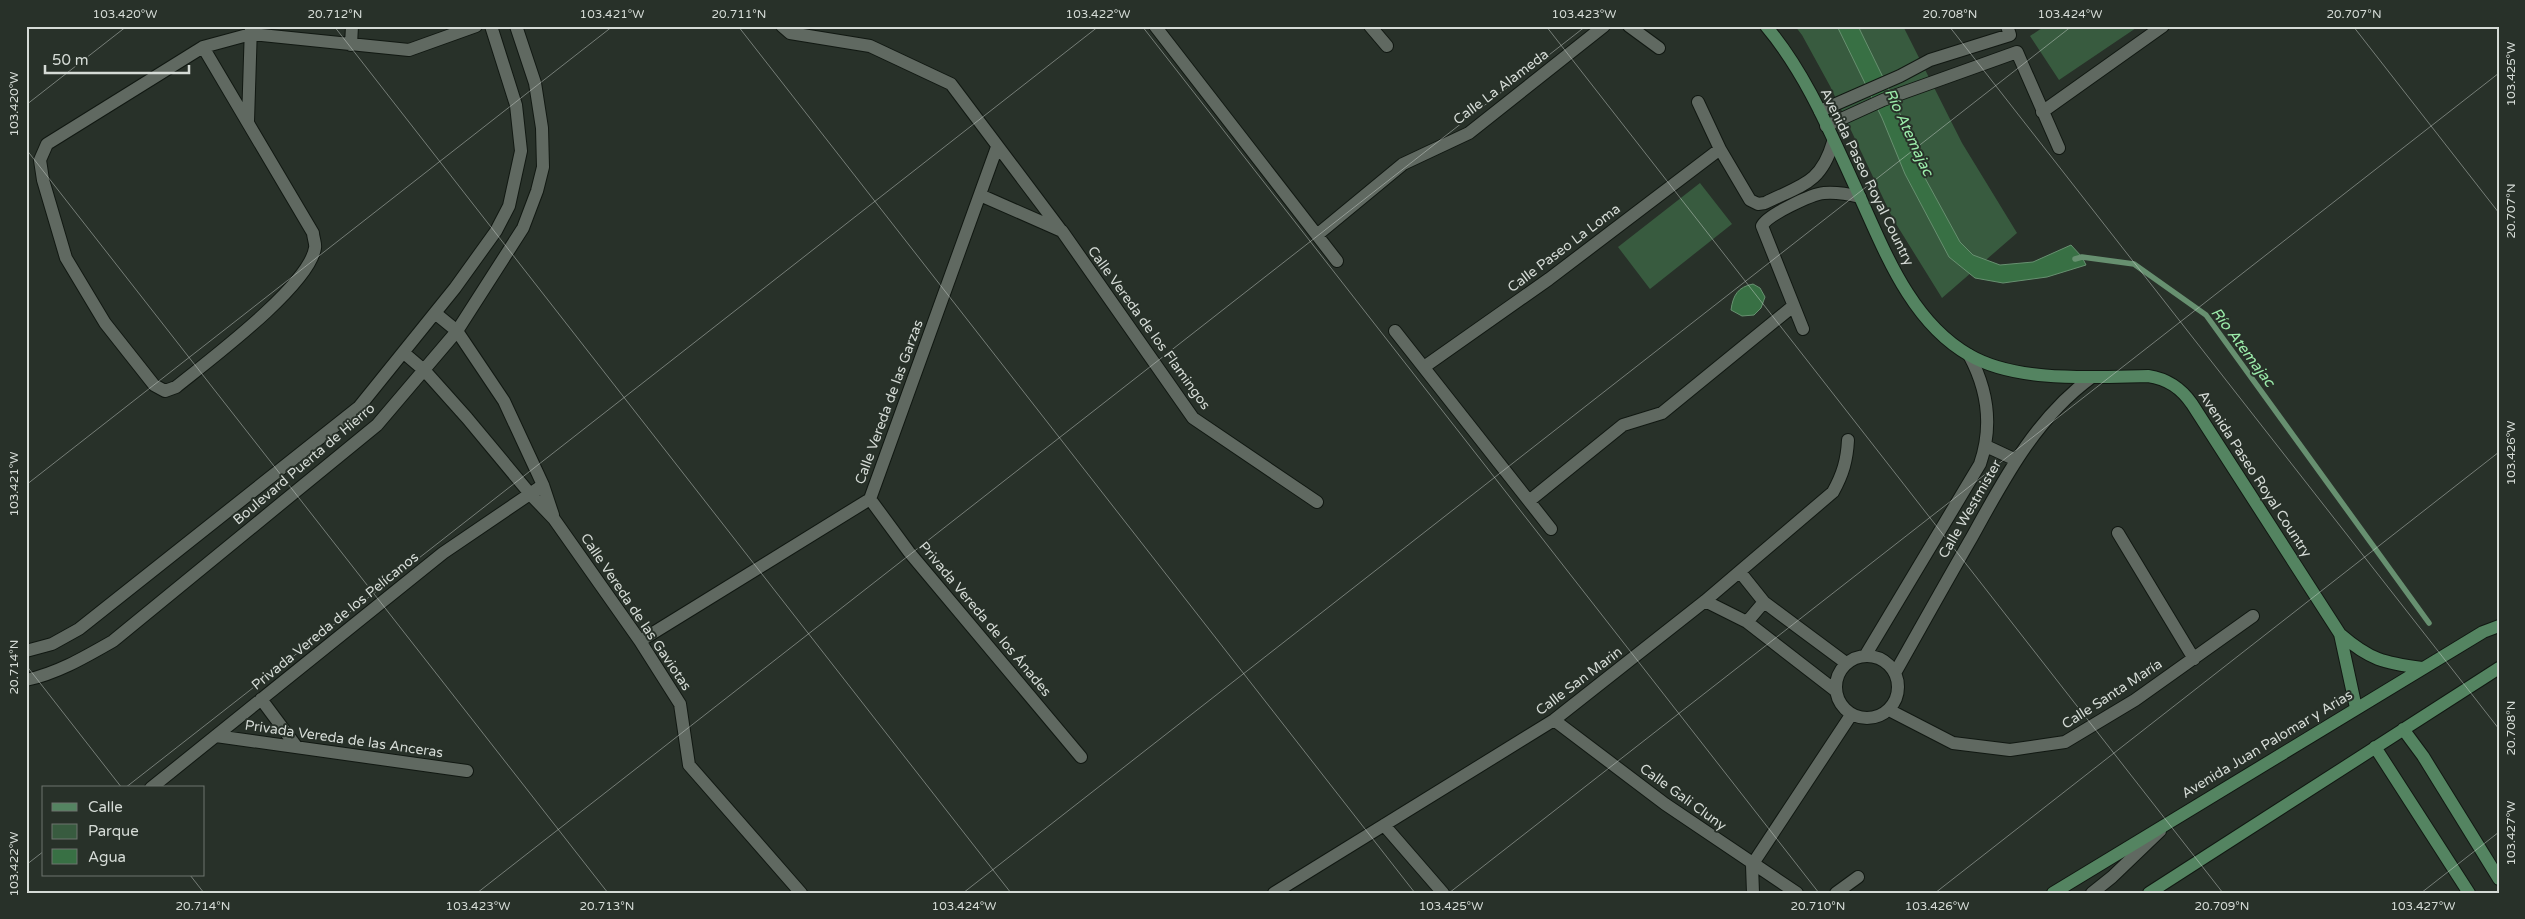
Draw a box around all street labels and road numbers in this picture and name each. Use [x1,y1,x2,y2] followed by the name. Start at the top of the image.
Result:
[1450,46,1552,128] street label: Calle La Alameda
[1817,86,1918,269] street label: Avenida Paseo Royal Country
[1504,200,1624,296] street label: Calle Paseo La Loma
[1084,243,1214,413] street label: Calle Vereda de los Flamingos
[851,317,927,487] street label: Calle Vereda de las Garzas
[2195,388,2316,561] street label: Avenida Paseo Royal Country
[230,400,378,528] street label: Boulevard Puerta de Hierro
[1935,456,2005,561] street label: Calle Westmister
[577,530,695,694] street label: Calle Vereda de las Gaviotas
[915,538,1055,700] street label: Privada Vereda de los Ánades
[248,548,422,694] street label: Privada Vereda de los Pelícanos
[1533,643,1625,719] street label: Calle San Marin
[2059,655,2165,733] street label: Calle Santa María
[2179,686,2356,802] street label: Avenida Juan Palomar y Arias
[244,717,445,761] street label: Privada Vereda de las Anceras
[1636,760,1730,834] street label: Calle Gali Cluny

